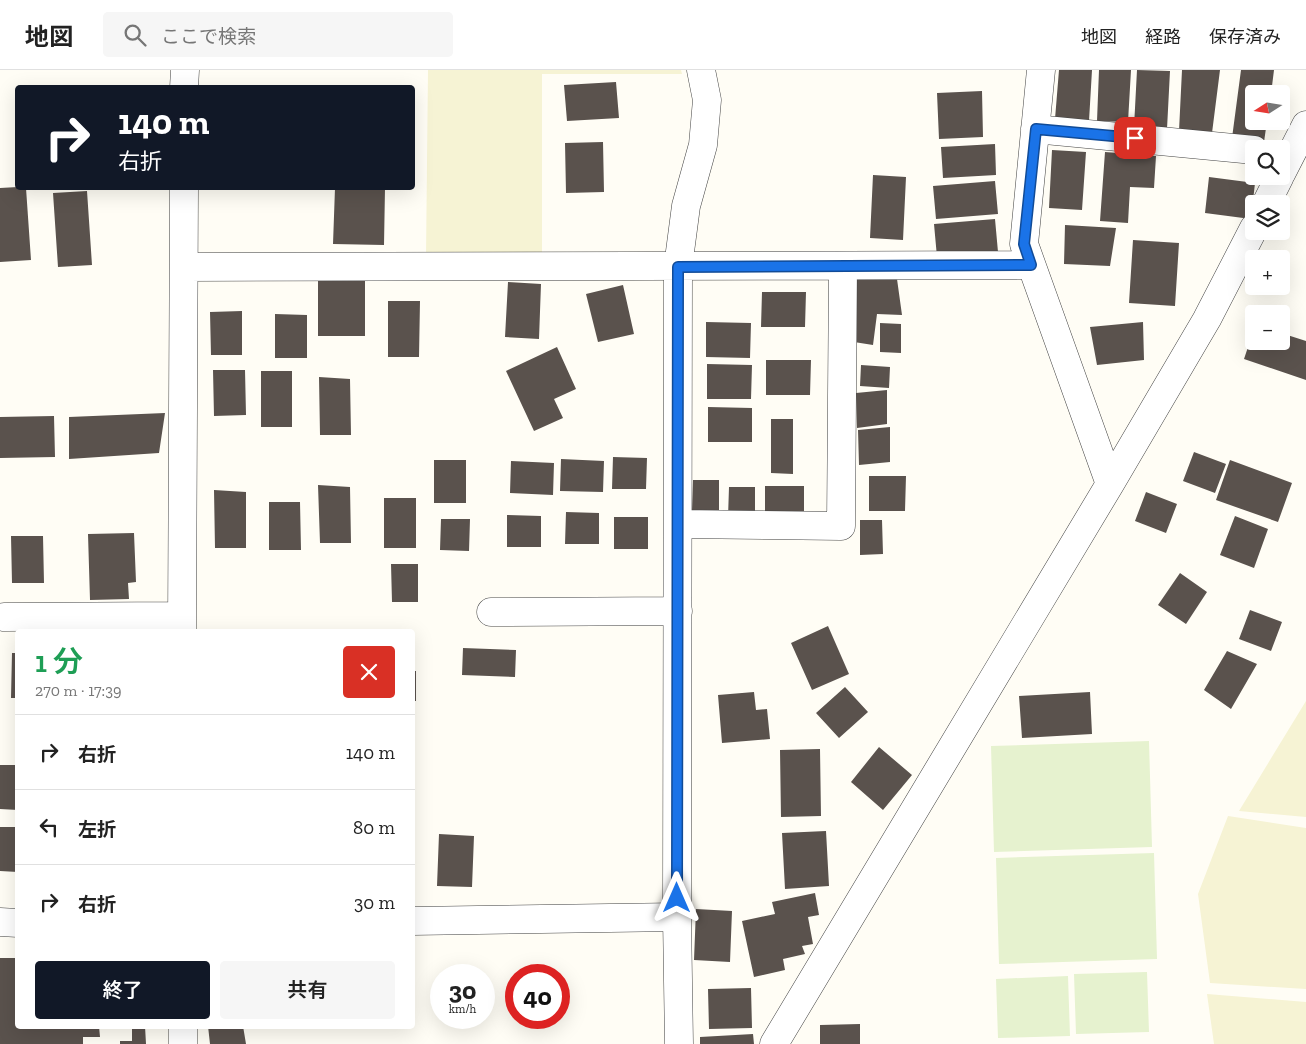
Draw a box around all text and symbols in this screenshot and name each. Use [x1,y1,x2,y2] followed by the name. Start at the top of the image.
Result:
[103,12,453,57] search box
[121,21,149,49] icon: search
[25,22,73,51] text: 地図
[161,25,256,48] text: ここで検索
[1081,26,1117,48] text: 地図
[1145,26,1181,48] text: 経路
[1209,26,1281,48] text: 保存済み
[1245,85,1290,130] north arrow
[1245,85,1290,350] map controls
[118,101,209,143] text: 140 m
[35,105,100,170] icon: right
[1114,117,1156,159] pin
[1121,124,1149,152] icon: arrive
[1245,140,1290,185] button: search
[118,148,162,175] text: 右折
[1245,195,1290,240] button: layers
[1245,250,1290,295] button: +
[1245,305,1290,350] button: −
[35,644,83,680] text: 1 分
[343,646,395,698] button: close
[35,681,122,700] text: 270 m · 17:39
[35,738,63,766] icon: right
[346,741,395,764] text: 140 m
[78,743,116,766] text: 右折
[35,813,63,841] icon: left
[353,816,395,839] text: 80 m
[78,818,116,841] text: 左折
[650,871,702,923] position arrow
[35,888,63,916] icon: right
[354,891,395,914] text: 30 m
[78,893,116,916] text: 右折
[35,961,210,1019] button: 終了
[220,961,395,1019] button: 共有
[505,964,570,1029] speed limit sign: 40
[449,975,476,1005] text: 30
[449,1002,476,1016] text: km/h

